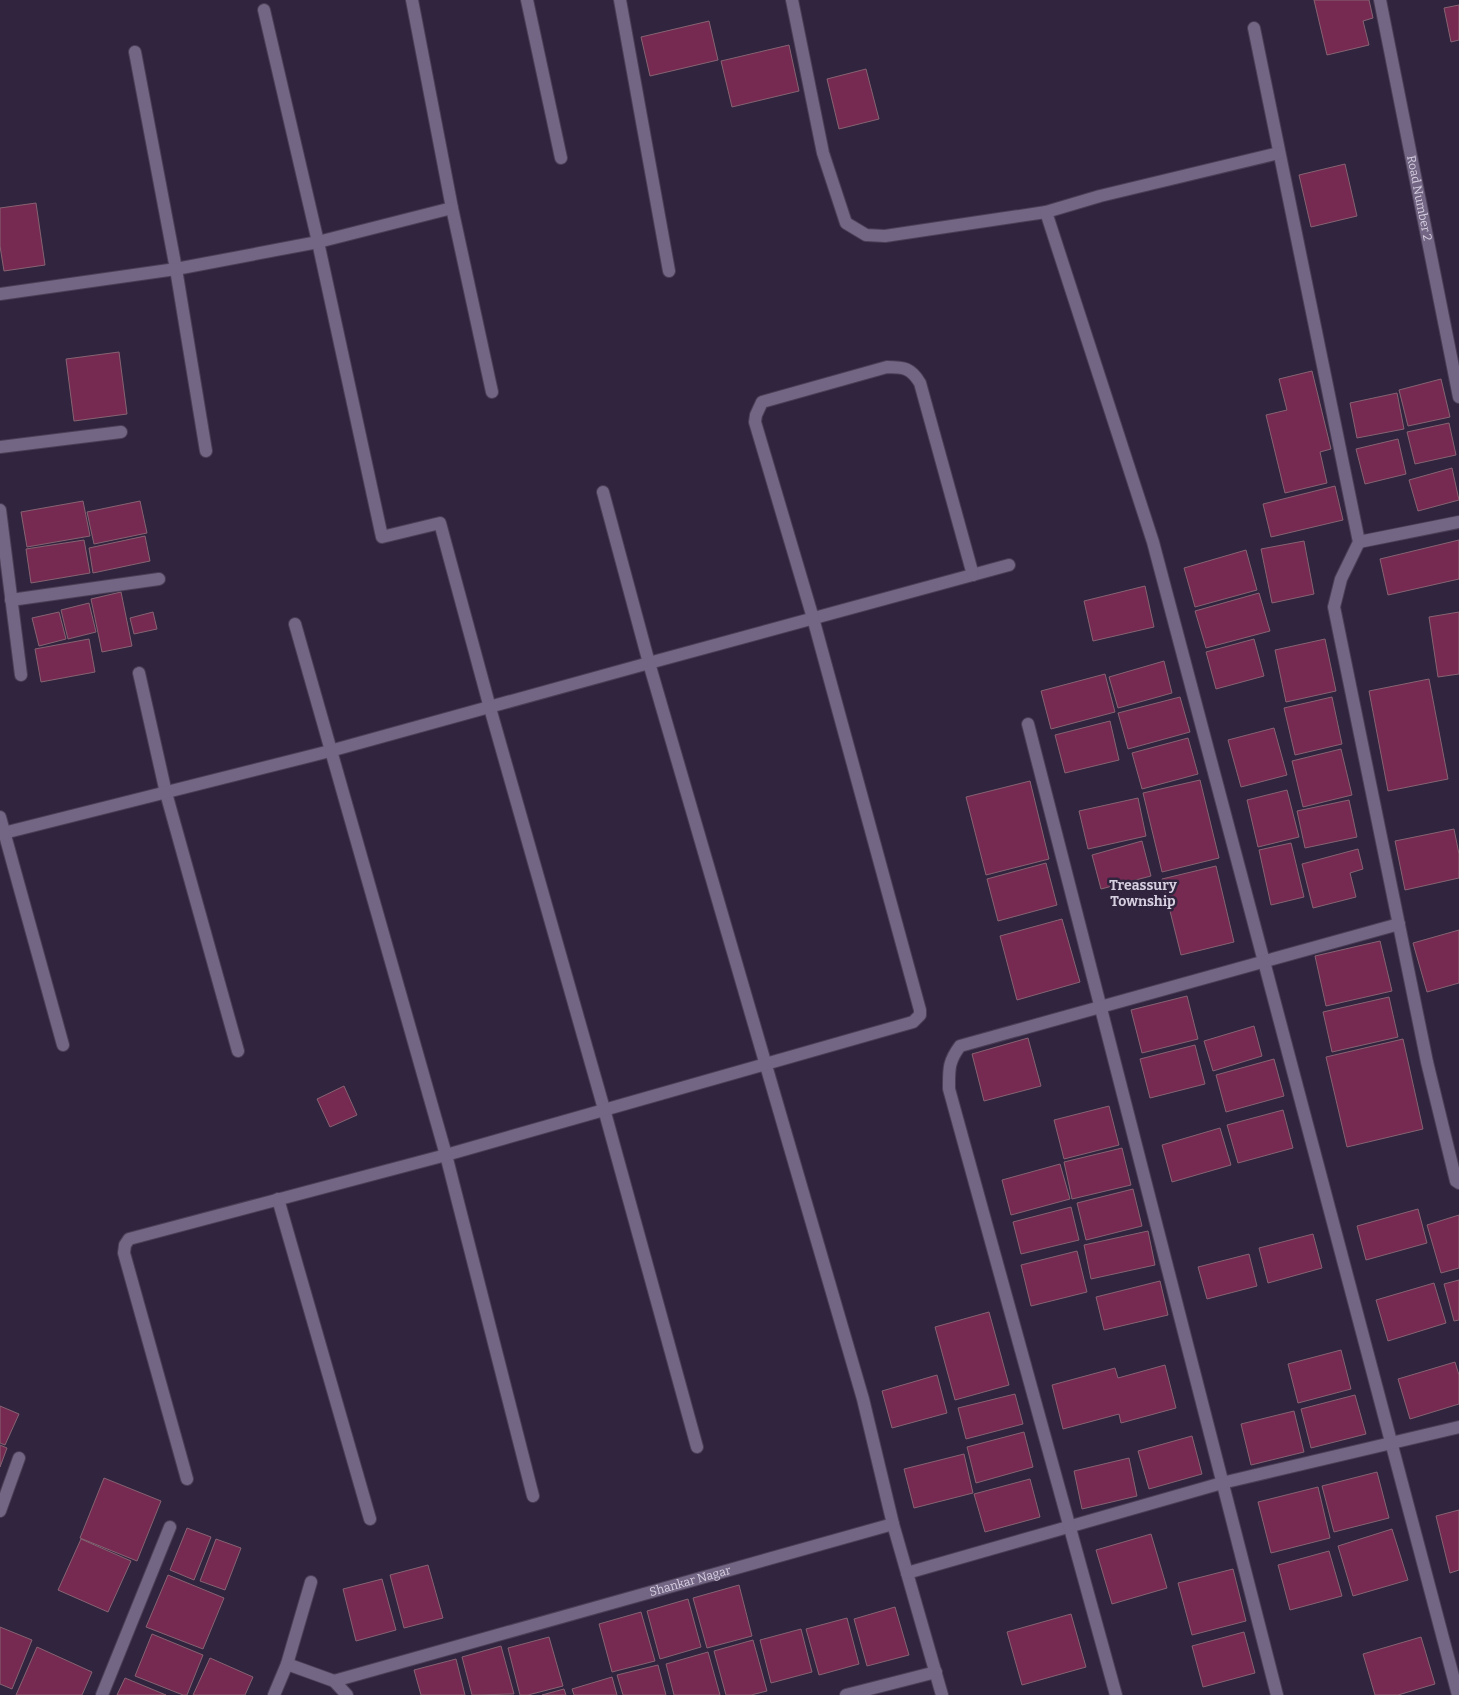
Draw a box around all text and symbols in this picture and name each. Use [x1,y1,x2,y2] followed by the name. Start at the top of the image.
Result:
[1404,154,1435,242] street label: Road Number 2
[1109,877,1177,910] district label: Treassury Township
[648,1563,733,1599] street label: Shankar Nagar

